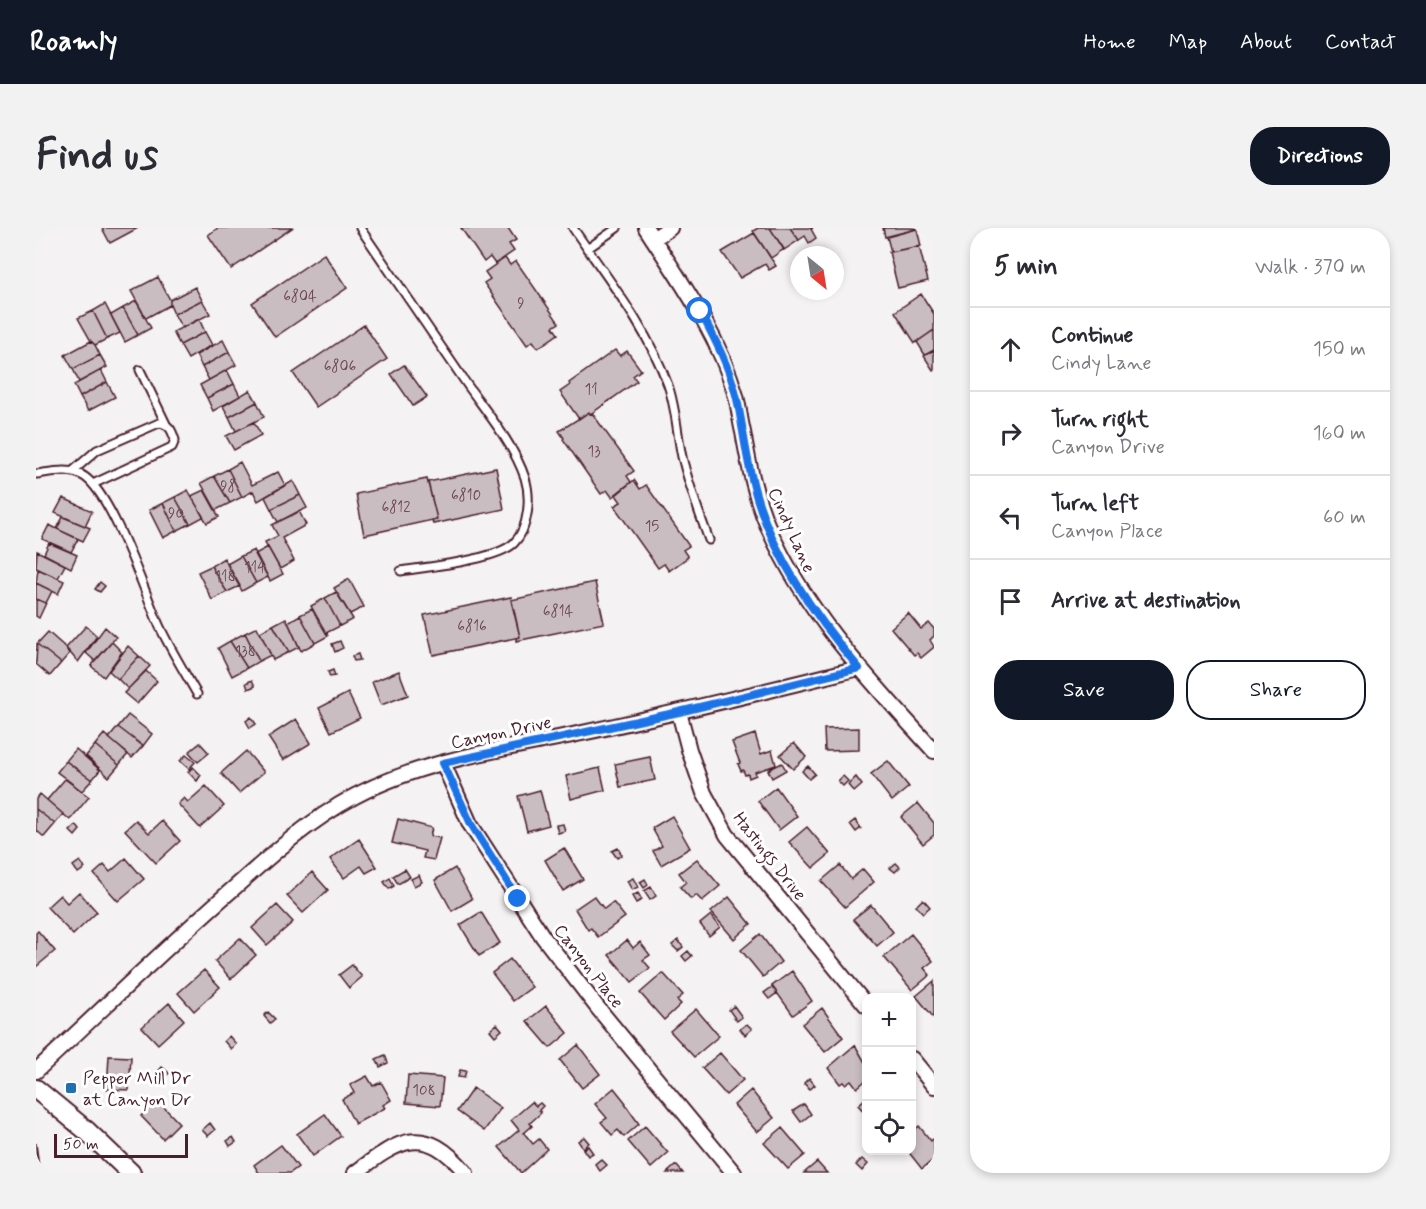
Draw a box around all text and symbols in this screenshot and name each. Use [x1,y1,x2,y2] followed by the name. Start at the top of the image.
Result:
[30,24,118,61] text: Roamly
[1084,28,1136,56] text: Home
[1169,28,1207,56] text: Map
[1240,28,1292,56] text: About
[1325,28,1396,56] text: Contact
[1250,127,1390,185] button: Directions
[36,129,158,184] text: Find us
[790,246,844,300] north arrow
[994,250,1058,284] text: 5 min
[1255,254,1366,281] text: Walk · 370 m
[283,287,317,307] house number: 6804
[517,294,525,314] house number: 9
[686,297,712,323] route start
[1051,322,1133,350] text: Continue
[994,333,1027,366] icon: ahead
[1313,336,1366,363] text: 150 m
[1051,350,1152,377] text: Cindy Lane
[324,357,357,377] house number: 6806
[584,380,598,400] house number: 11
[1051,406,1149,434] text: Turn right
[994,417,1027,450] icon: right
[1313,420,1366,447] text: 160 m
[1051,434,1165,461] text: Canyon Drive
[587,442,601,462] house number: 13
[220,477,236,497] house number: 98
[762,484,820,577] street label: Cindy Lane
[451,486,481,506] house number: 6810
[1051,490,1139,518] text: Turn left
[381,498,411,518] house number: 6812
[994,501,1027,534] icon: left
[168,504,184,524] house number: 90
[1323,504,1366,531] text: 60 m
[645,517,659,537] house number: 15
[1051,518,1163,545] text: Canyon Place
[244,558,266,578] house number: 114
[214,567,236,587] house number: 118
[994,585,1027,618] icon: arrive
[1051,587,1241,615] text: Arrive at destination
[543,602,574,622] house number: 6814
[457,617,487,637] house number: 6816
[234,642,256,662] house number: 138
[994,660,1174,720] button: Save
[1186,660,1366,720] button: Share
[449,711,554,755] street label: Canyon Drive
[725,807,811,907] street label: Hastings Drive
[504,885,530,911] route end
[548,919,629,1014] street label: Canyon Place
[862,993,916,1155] map controls
[862,993,916,1047] button: +
[862,1047,916,1101] button: −
[83,1067,192,1112] place label: Pepper Mill Dr at Canyon Dr
[64,1081,78,1095] marker: Pepper Mill Dr at Canyon Dr
[412,1081,436,1101] house number: 108
[862,1101,916,1155] button: locate
[54,1131,188,1158] scale bar
[63,1134,99,1155] text: 50 m

